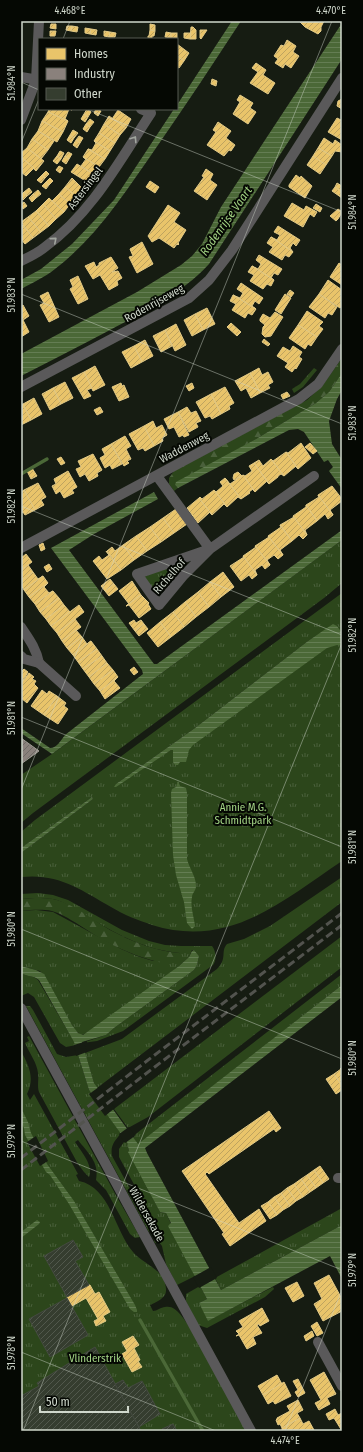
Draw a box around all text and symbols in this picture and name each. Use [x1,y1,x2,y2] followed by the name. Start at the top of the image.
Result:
[55,5,86,17] text: 4.468°E
[316,5,346,17] text: 4.470°E
[38,38,178,110] legend
[74,47,108,61] text: Homes
[6,65,18,101] text: 51.984°N
[74,67,115,81] text: Industry
[74,87,103,101] text: Other
[129,136,137,143] one-way arrow
[65,164,106,212] street label: Astersingel
[197,184,255,258] water label: Rodenrijse Vaart
[347,194,359,230] text: 51.984°N
[49,238,56,245] one-way arrow
[6,278,18,313] text: 51.983°N
[122,281,187,325] street label: Rodenrijseweg
[347,406,359,441] text: 51.983°N
[157,429,212,466] street label: Waddenweg
[6,489,18,523] text: 51.982°N
[151,556,189,597] street label: Richelhof
[347,618,359,652] text: 51.982°N
[6,701,18,735] text: 51.981°N
[215,801,272,827] park label: Annie M.G. Schmidtpark
[347,830,359,864] text: 51.981°N
[6,911,18,947] text: 51.980°N
[347,1040,359,1076] text: 51.980°N
[6,1124,18,1158] text: 51.979°N
[126,1185,167,1244] street label: Wildersekade
[347,1253,359,1287] text: 51.979°N
[6,1336,18,1370] text: 51.978°N
[69,1352,122,1365] park label: Vlinderstrik
[40,1388,128,1414] scale bar
[46,1395,70,1409] text: 50 m
[270,1435,300,1447] text: 4.474°E

